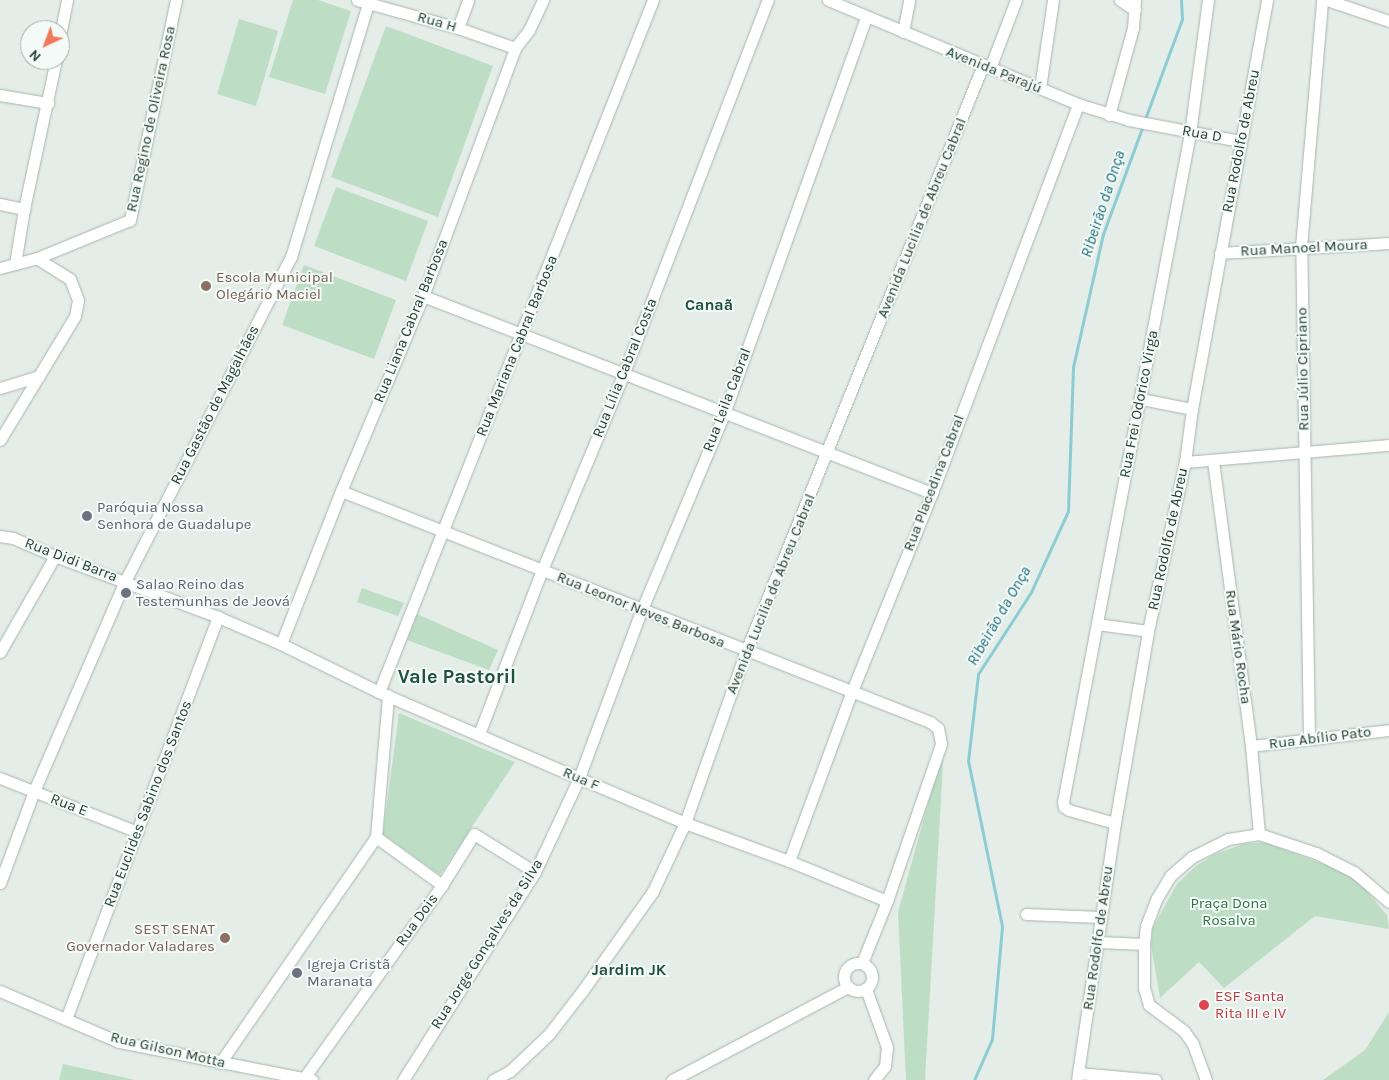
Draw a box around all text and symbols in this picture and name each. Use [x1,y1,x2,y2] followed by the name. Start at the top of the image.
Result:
[415,8,459,36] street label: Rua H
[20,20,70,70] north arrow
[122,24,180,214] street label: Rua Regino de Oliveira Rosa
[943,43,1045,97] street label: Avenida Parajú
[26,46,45,65] text: N
[1218,68,1264,214] street label: Rua Rodolfo de Abreu
[874,115,970,321] street label: Avenida Lucilia de Abreu Cabral
[1181,122,1223,146] street label: Rua D
[1077,148,1129,260] water label: Ribeirão da Onça
[1240,236,1368,260] street label: Rua Manoel Moura
[370,237,452,405] street label: Rua Liana Cabral Barbosa
[472,253,562,439] street label: Rua Mariana Cabral Barbosa
[216,268,333,303] place label: Escola Municipal Olegário Maciel
[200,280,212,292] marker: Escola Municipal Olegário Maciel
[685,295,733,315] district label: Canaã
[589,296,661,440] street label: Rua Lília Cabral Costa
[1293,307,1313,431] street label: Rua Júlio Cipriano
[167,322,263,488] street label: Rua Gastão de Magalhães
[1116,329,1162,479] street label: Rua Frei Odorico Virga
[699,346,755,454] street label: Rua Leila Cabral
[900,412,968,554] street label: Rua Placedina Cabral
[1144,466,1192,612] street label: Rua Rodolfo de Abreu
[723,491,819,697] street label: Avenida Lucilia de Abreu Cabral
[97,498,251,533] place label: Paróquia Nossa Senhora de Guadalupe
[81,510,93,522] marker: Paróquia Nossa Senhora de Guadalupe
[22,534,120,586] street label: Rua Didi Barra
[963,563,1035,669] water label: Ribeirão da Onça
[554,568,728,652] street label: Rua Leonor Neves Barbosa
[136,575,290,610] place label: Salao Reino das Testemunhas de Jeová
[120,587,132,599] marker: Salao Reino das Testemunhas de Jeová
[1221,589,1255,705] street label: Rua Mário Rocha
[398,664,516,688] district label: Vale Pastoril
[100,698,196,910] street label: Rua Euclides Sabino dos Santos
[1268,723,1372,753] street label: Rua Abílio Pato
[560,763,602,795] street label: Rua F
[48,790,90,820] street label: Rua E
[427,856,547,1032] street label: Rua Jorge Gonçalves da Silva
[1079,865,1117,1011] street label: Rua Rodolfo de Abreu
[392,890,442,950] street label: Rua Dois
[1191,894,1267,929] park label: Praça Dona Rosalva
[66,920,215,955] place label: SEST SENAT Governador Valadares
[219,932,231,944] marker: SEST SENAT Governador Valadares
[307,955,390,990] place label: Igreja Cristã Maranata
[592,960,666,980] district label: Jardim JK
[291,967,303,979] marker: Igreja Cristã Maranata
[1215,987,1286,1022] place label: ESF Santa Rita III e IV
[1197,998,1211,1012] marker: ESF Santa Rita III e IV
[109,1028,227,1072] street label: Rua Gilson Motta

